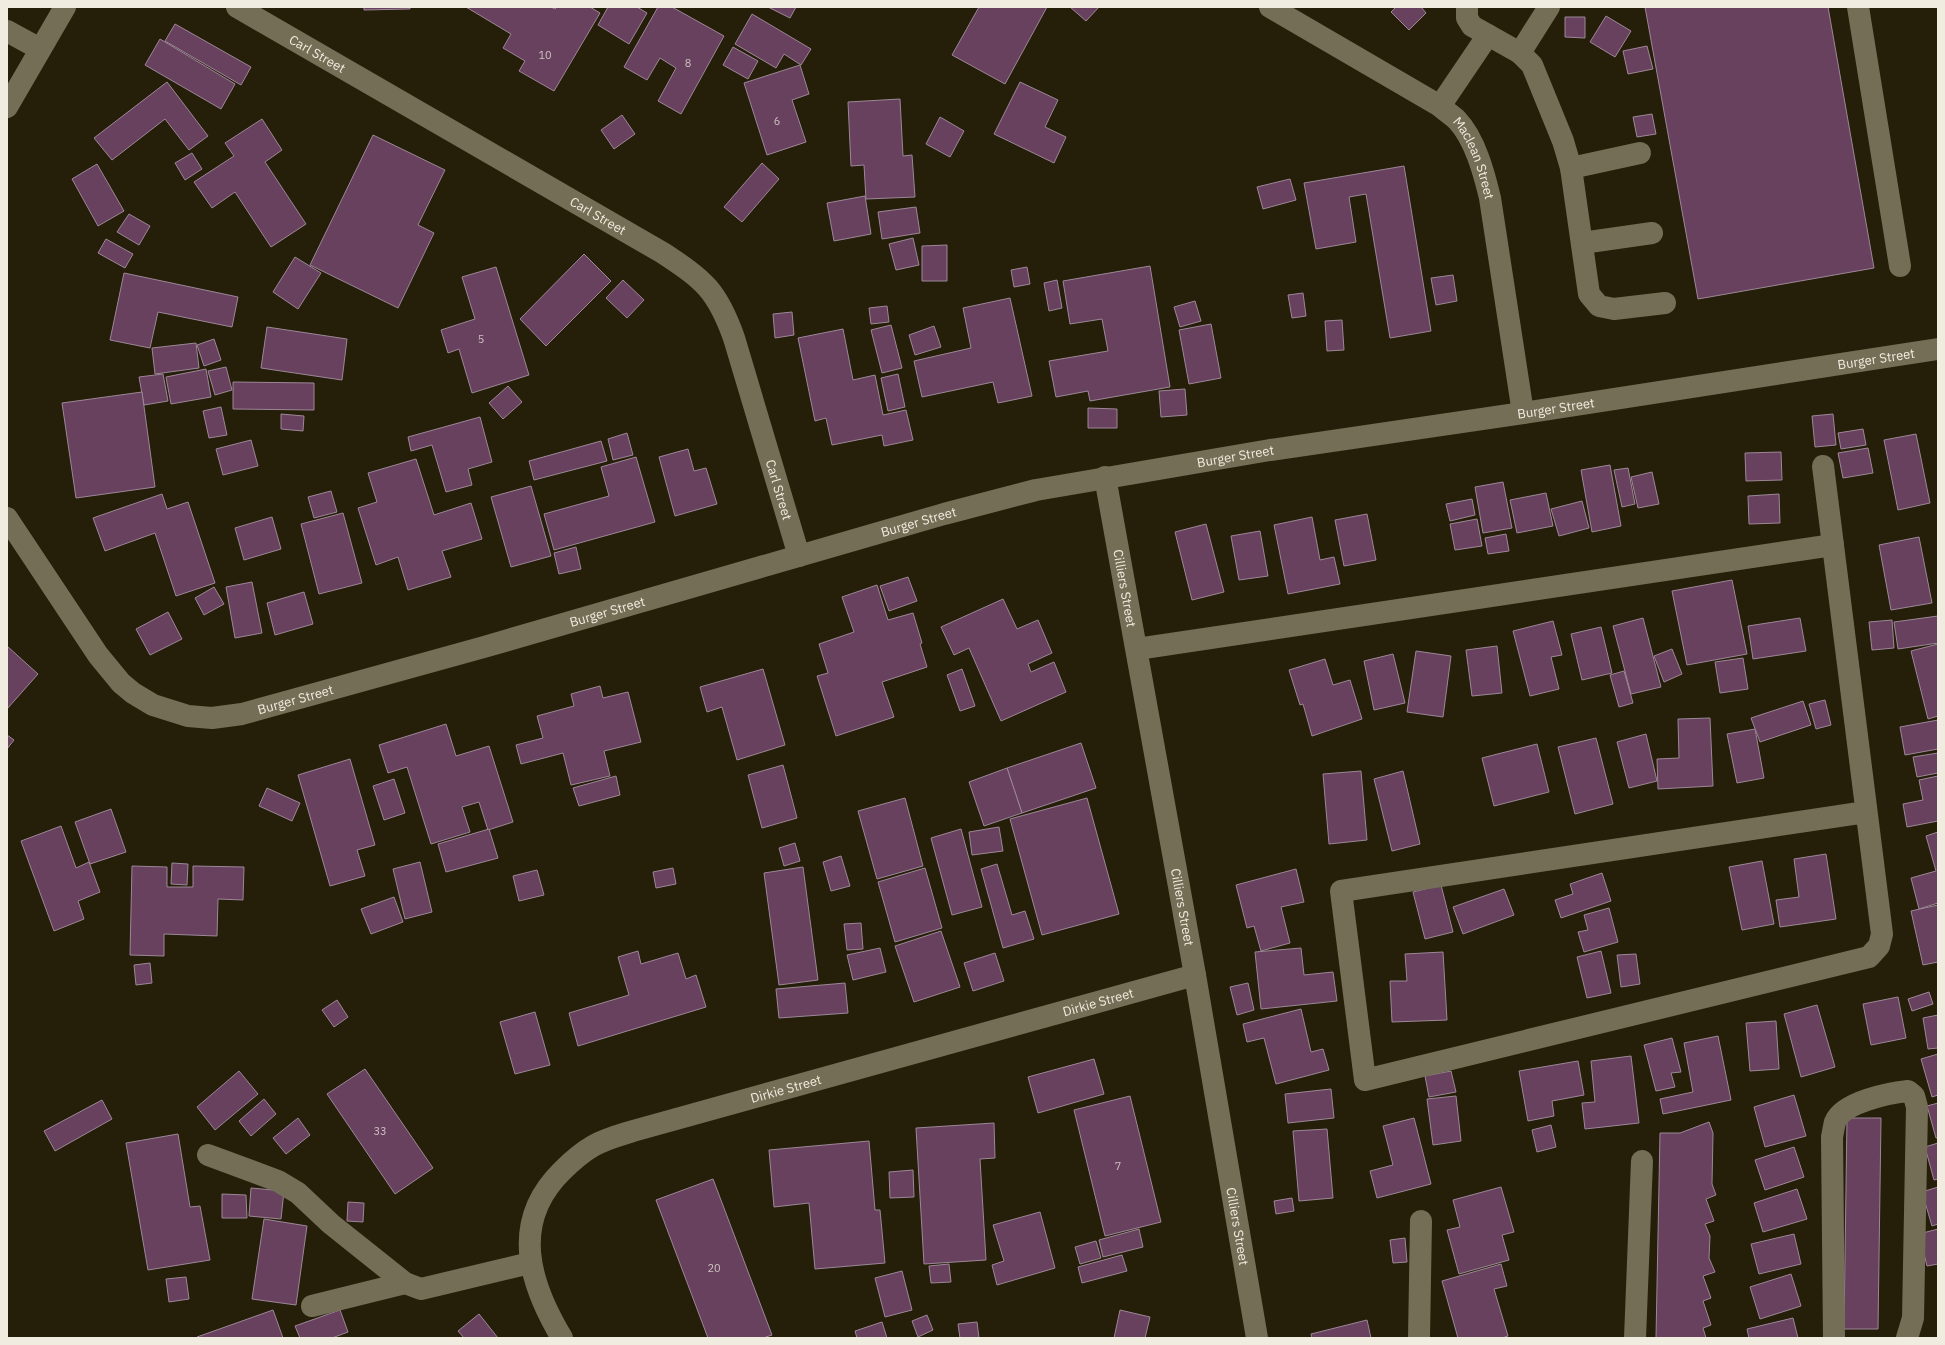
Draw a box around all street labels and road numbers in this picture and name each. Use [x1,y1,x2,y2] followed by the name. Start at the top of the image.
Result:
[286,31,349,76] street label: Carl Street
[1449,113,1498,201] street label: Maclean Street
[567,193,629,238] street label: Carl Street
[1836,344,1916,373] street label: Burger Street
[1516,394,1596,422] street label: Burger Street
[1196,441,1275,471] street label: Burger Street
[762,457,796,522] street label: Carl Street
[879,503,958,540] street label: Burger Street
[1110,548,1140,628] street label: Cilliers Street
[567,592,647,630] street label: Burger Street
[255,681,335,718] street label: Burger Street
[1167,867,1198,947] street label: Cilliers Street
[1061,984,1135,1020] street label: Dirkie Street
[749,1071,823,1106] street label: Dirkie Street
[1223,1186,1253,1266] street label: Cilliers Street

